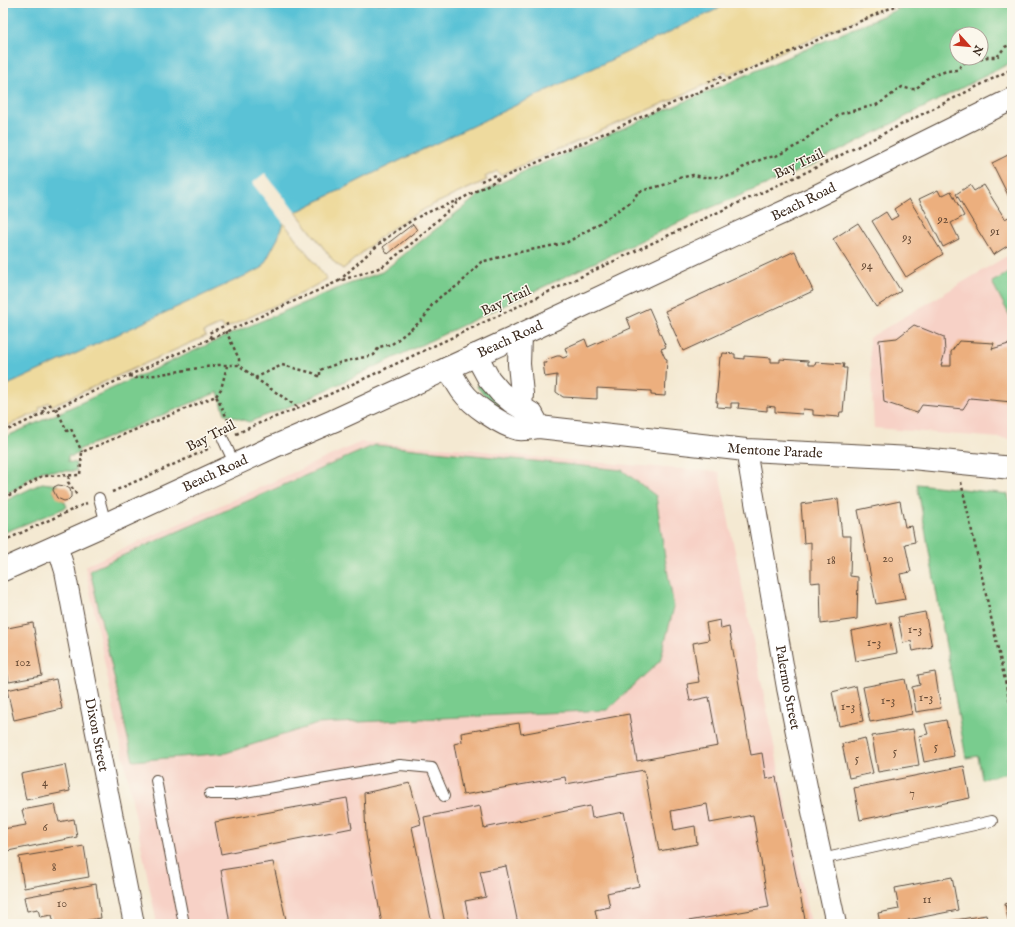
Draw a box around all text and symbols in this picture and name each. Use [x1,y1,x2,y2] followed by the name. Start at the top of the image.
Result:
[949,26,989,66] north arrow
[968,42,986,58] text: N
[771,145,827,183] street label: Bay Trail
[768,178,839,226] street label: Beach Road
[937,212,949,227] house number: 92
[989,224,1000,239] house number: 91
[901,230,912,245] house number: 93
[860,258,873,273] house number: 94
[478,282,534,320] street label: Bay Trail
[475,316,546,362] street label: Beach Road
[183,416,239,456] street label: Bay Trail
[726,439,824,463] street label: Mentone Parade
[180,451,251,496] street label: Beach Road
[882,551,894,566] house number: 20
[826,553,836,568] house number: 18
[908,622,922,637] house number: 1-3
[867,635,881,650] house number: 1-3
[771,644,804,731] street label: Palermo Street
[15,655,31,670] house number: 102
[919,690,933,705] house number: 1-3
[881,693,895,708] house number: 1-3
[80,697,113,773] street label: Dixon Street
[841,699,855,714] house number: 1-3
[934,739,939,754] house number: 5
[893,744,898,759] house number: 5
[855,751,860,766] house number: 5
[42,775,48,790] house number: 4
[909,786,915,801] house number: 7
[42,820,48,835] house number: 6
[52,860,57,875] house number: 8
[923,892,931,907] house number: 11
[57,896,67,911] house number: 10

